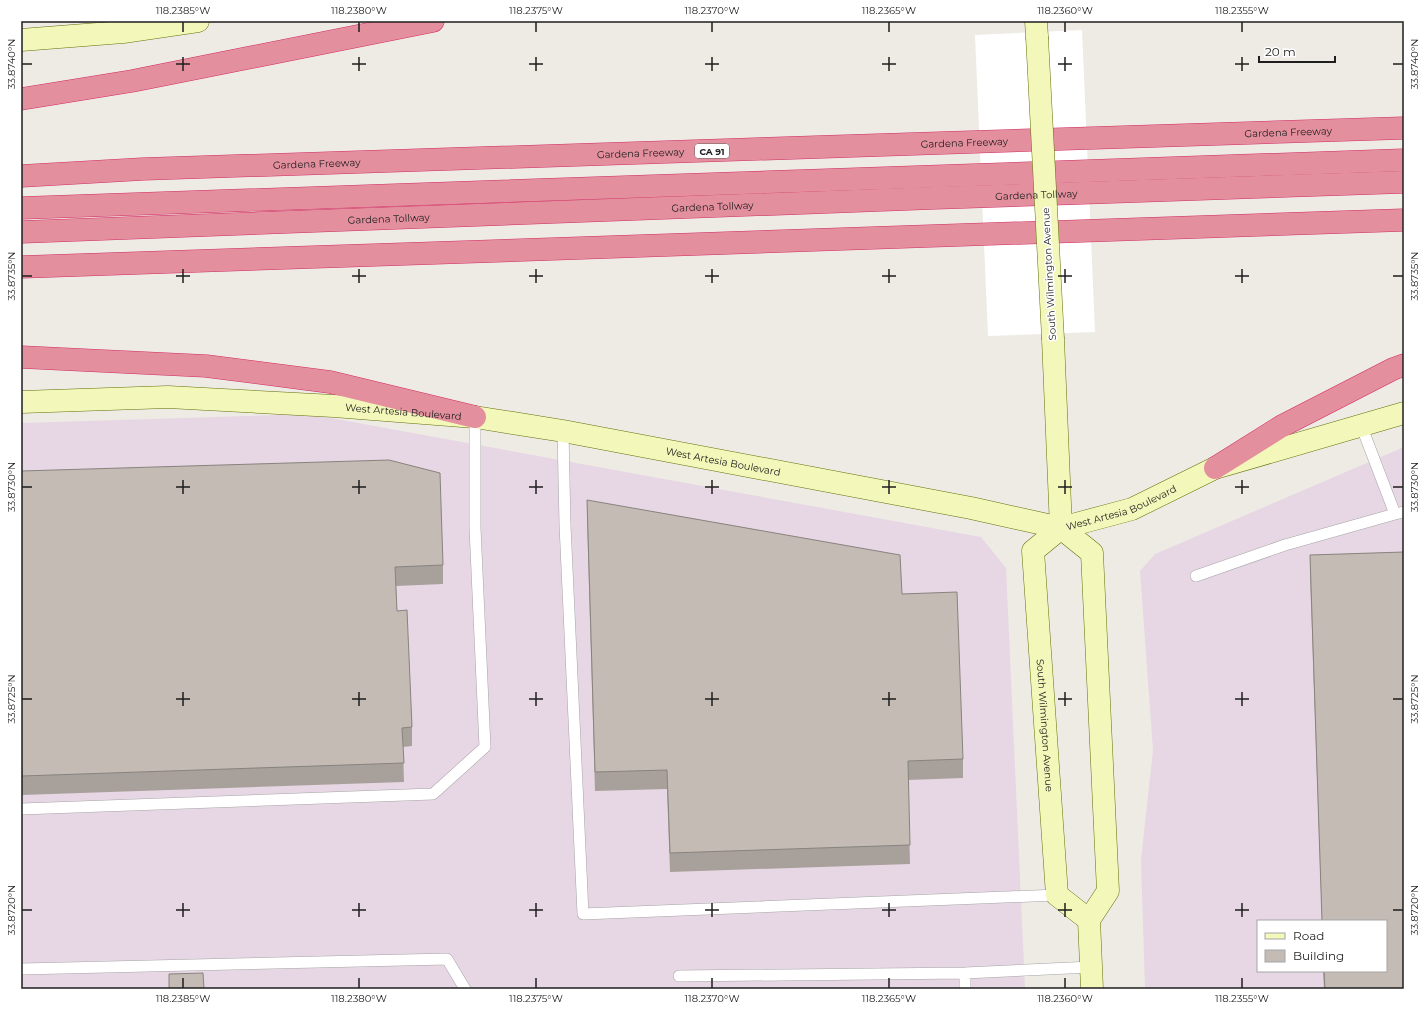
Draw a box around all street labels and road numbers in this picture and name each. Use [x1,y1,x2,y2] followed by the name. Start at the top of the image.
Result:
[1244,124,1333,140] street label: Gardena Freeway
[920,134,1009,150] street label: Gardena Freeway
[695,144,729,158] road number: CA 91
[597,145,685,161] street label: Gardena Freeway
[273,155,361,171] street label: Gardena Freeway
[995,187,1078,202] street label: Gardena Tollway
[671,198,754,214] street label: Gardena Tollway
[1039,207,1059,341] street label: South Wilmington Avenue
[347,210,431,226] street label: Gardena Tollway
[345,400,462,422] street label: West Artesia Boulevard
[665,444,782,478] street label: West Artesia Boulevard
[1065,482,1178,533] street label: West Artesia Boulevard
[1034,658,1056,792] street label: South Wilmington Avenue

